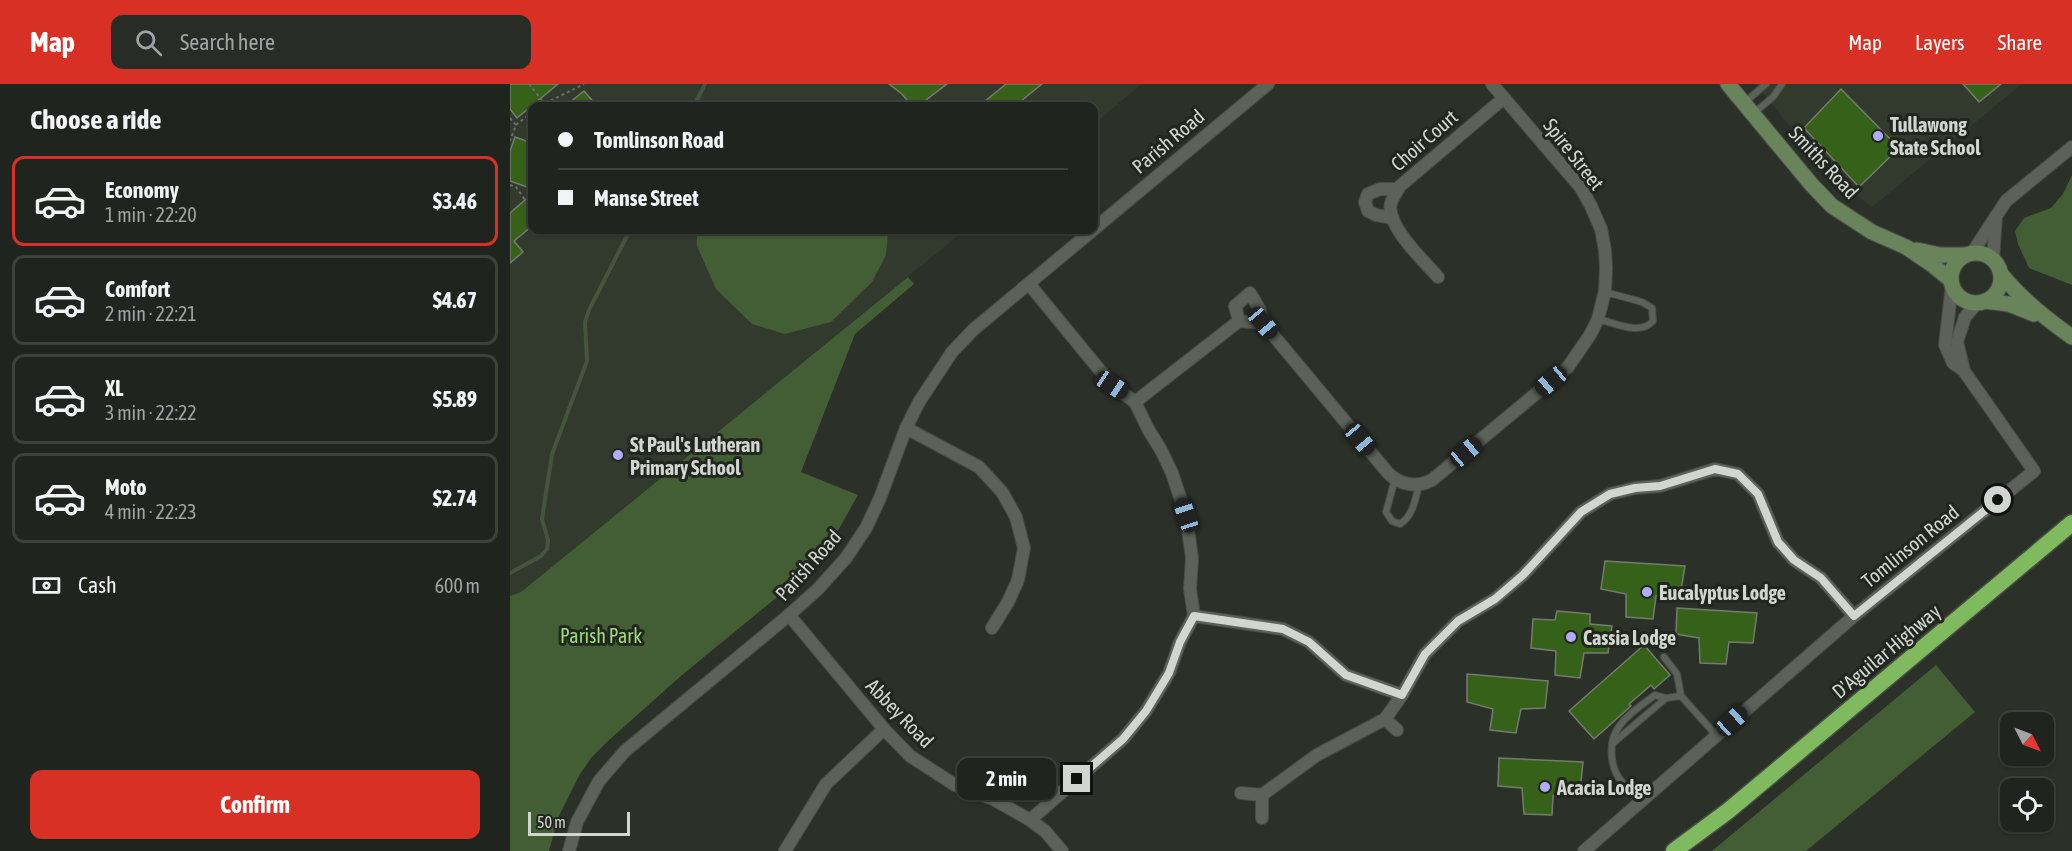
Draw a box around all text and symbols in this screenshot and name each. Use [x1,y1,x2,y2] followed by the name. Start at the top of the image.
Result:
[111,15,531,69] search box
[30,26,75,58] text: Map
[132,26,165,59] icon: search
[180,29,275,55] text: Search here
[1848,30,1882,54] text: Map
[1915,30,1965,54] text: Layers
[1998,30,2042,54] text: Share
[30,104,162,135] text: Choose a ride
[1127,104,1209,178] street label: Parish Road
[1386,105,1462,175] street label: Choir Court
[1890,113,1981,159] place label: Tullawong State School
[1539,114,1609,194] street label: Spire Street
[1785,121,1863,203] street label: Smiths Road
[594,127,724,153] text: Tomlinson Road
[1871,129,1885,143] marker: Tullawong State School
[33,174,87,228] icon: car
[105,177,179,203] text: Economy
[594,185,699,211] text: Manse Street
[433,188,477,214] text: $3.46
[105,203,197,226] text: 1 min · 22:20
[33,273,87,327] icon: car
[105,276,170,302] text: Comfort
[433,287,477,313] text: $4.67
[105,302,197,325] text: 2 min · 22:21
[1245,303,1281,343] car
[1531,363,1571,399] car
[1092,367,1132,403] car
[33,372,87,426] icon: car
[105,375,123,401] text: XL
[433,386,477,412] text: $5.89
[105,401,197,424] text: 3 min · 22:22
[1342,419,1378,459] car
[630,433,760,479] place label: St Paul's Lutheran Primary School
[1446,434,1486,470] car
[611,448,625,462] marker: St Paul's Lutheran Primary School
[33,471,87,525] icon: car
[105,474,147,500] text: Moto
[433,485,477,511] text: $2.74
[1984,486,2011,513] route start
[1172,495,1200,535] car
[105,500,197,523] text: 4 min · 22:23
[1857,500,1963,592] street label: Tomlinson Road
[770,525,846,605] street label: Parish Road
[30,569,63,602] icon: cash
[78,572,117,598] text: Cash
[435,574,480,597] text: 600 m
[1659,581,1786,604] place label: Eucalyptus Lodge
[1640,585,1654,599] marker: Eucalyptus Lodge
[1827,599,1945,703] street label: D'Aguilar Highway
[560,624,642,647] park label: Parish Park
[1583,626,1676,649] place label: Cassia Lodge
[1564,630,1578,644] marker: Cassia Lodge
[862,674,938,752] street label: Abbey Road
[1713,702,1751,740] car
[2000,712,2054,766] north arrow
[2000,712,2054,832] map controls
[957,758,1056,800] callout: 2 min
[1063,765,1090,792] route end
[986,767,1027,790] text: 2 min
[30,770,480,839] button: Confirm
[1556,776,1651,799] place label: Acacia Lodge
[2000,778,2054,832] button: locate
[1538,780,1552,794] marker: Acacia Lodge
[528,809,630,836] scale bar
[537,813,566,831] text: 50 m

